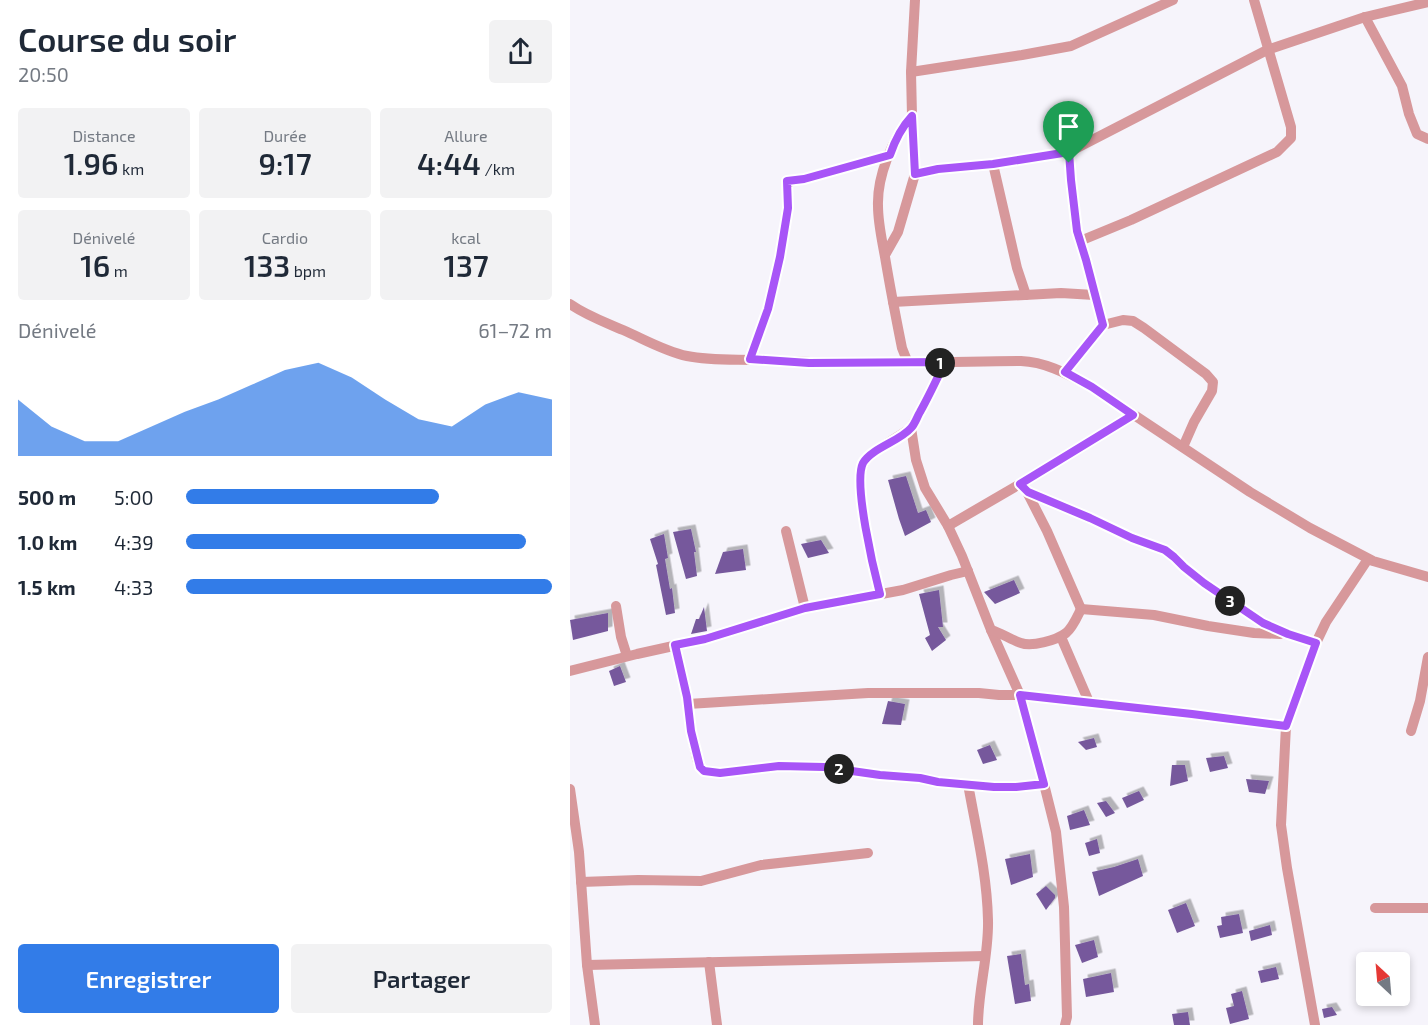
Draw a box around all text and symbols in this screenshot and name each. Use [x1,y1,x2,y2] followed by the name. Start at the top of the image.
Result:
[18,19,237,59] text: Course du soir
[489,20,552,83] button: share
[18,62,69,86] text: 20:50
[1043,101,1094,163] pin
[1052,110,1085,143] icon: arrive
[72,126,136,145] text: Distance
[263,126,307,145] text: Durée
[444,126,488,145] text: Allure
[64,145,118,181] text: 1.96
[258,145,312,181] text: 9:17
[417,145,481,181] text: 4:44
[118,159,144,178] text: km
[481,159,515,178] text: /km
[73,228,135,247] text: Dénivelé
[262,228,308,247] text: Cardio
[451,228,481,247] text: kcal
[80,247,110,283] text: 16
[244,247,290,283] text: 133
[443,247,489,283] text: 137
[110,261,128,280] text: m
[290,261,326,280] text: bpm
[18,318,97,342] text: Dénivelé
[478,318,552,342] text: 61–72 m
[925,348,955,378] pin: 1
[937,353,943,372] text: 1
[18,485,76,509] text: 500 m
[114,485,154,509] text: 5:00
[18,530,77,554] text: 1.0 km
[114,530,154,554] text: 4:39
[18,575,76,599] text: 1.5 km
[114,575,153,599] text: 4:33
[1215,586,1245,616] pin: 3
[1225,591,1235,610] text: 3
[824,754,854,784] pin: 2
[834,759,844,778] text: 2
[18,944,279,1013] button: Enregistrer
[291,944,552,1013] button: Partager
[1356,952,1410,1006] north arrow
[1356,952,1410,1006] map controls

